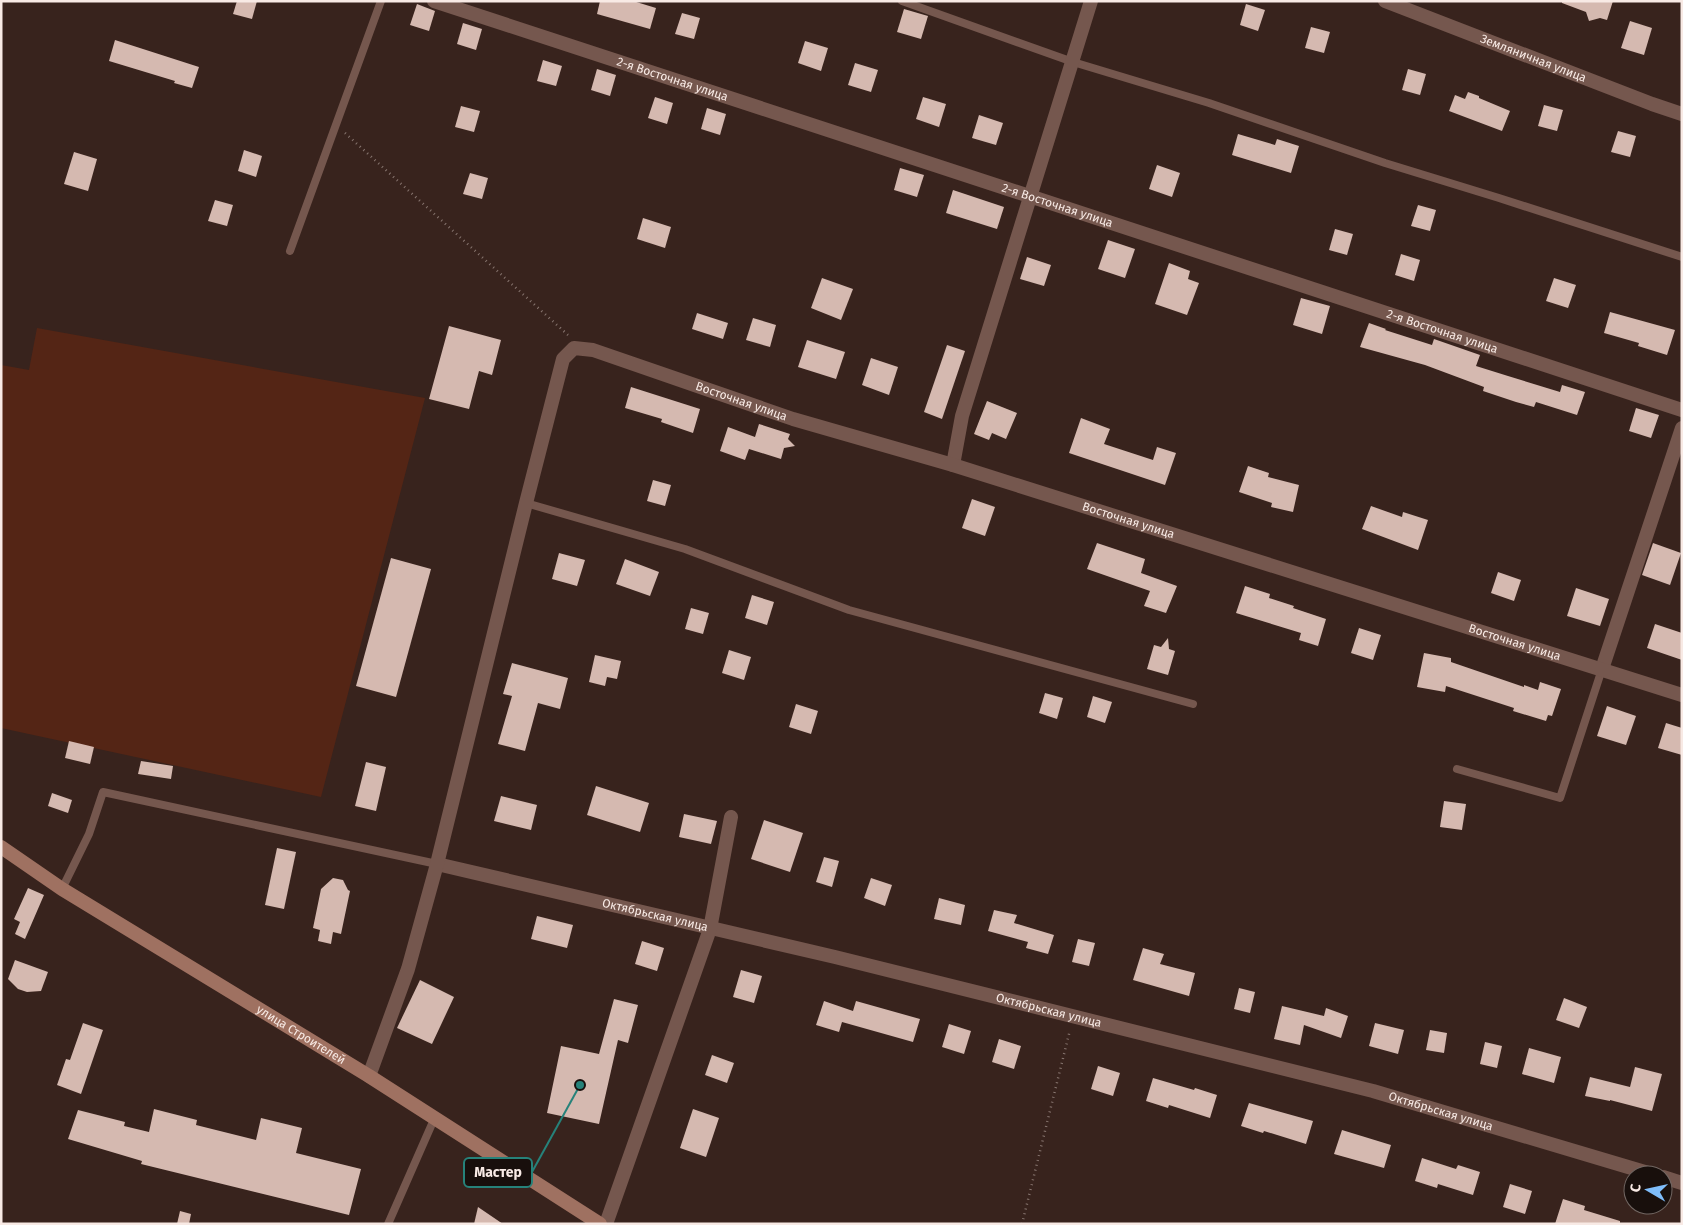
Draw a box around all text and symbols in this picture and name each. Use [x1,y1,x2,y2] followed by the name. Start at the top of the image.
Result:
[1478,31,1588,85] street label: Земляничная улица
[615,54,730,104] street label: 2-я Восточная улица
[1000,181,1115,230] street label: 2-я Восточная улица
[1385,307,1500,356] street label: 2-я Восточная улица
[694,379,789,423] street label: Восточная улица
[1081,499,1176,541] street label: Восточная улица
[1467,621,1562,663] street label: Восточная улица
[601,896,709,934] street label: Октябрьская улица
[995,990,1103,1030] street label: Октябрьская улица
[254,1002,348,1067] street label: улица Строителей
[1387,1089,1495,1133] street label: Октябрьская улица
[464,1158,532,1187] callout: Мастер
[474,1164,522,1181] text: Мастер
[1623,1165,1673,1215] north arrow
[1627,1183,1645,1193] text: С

